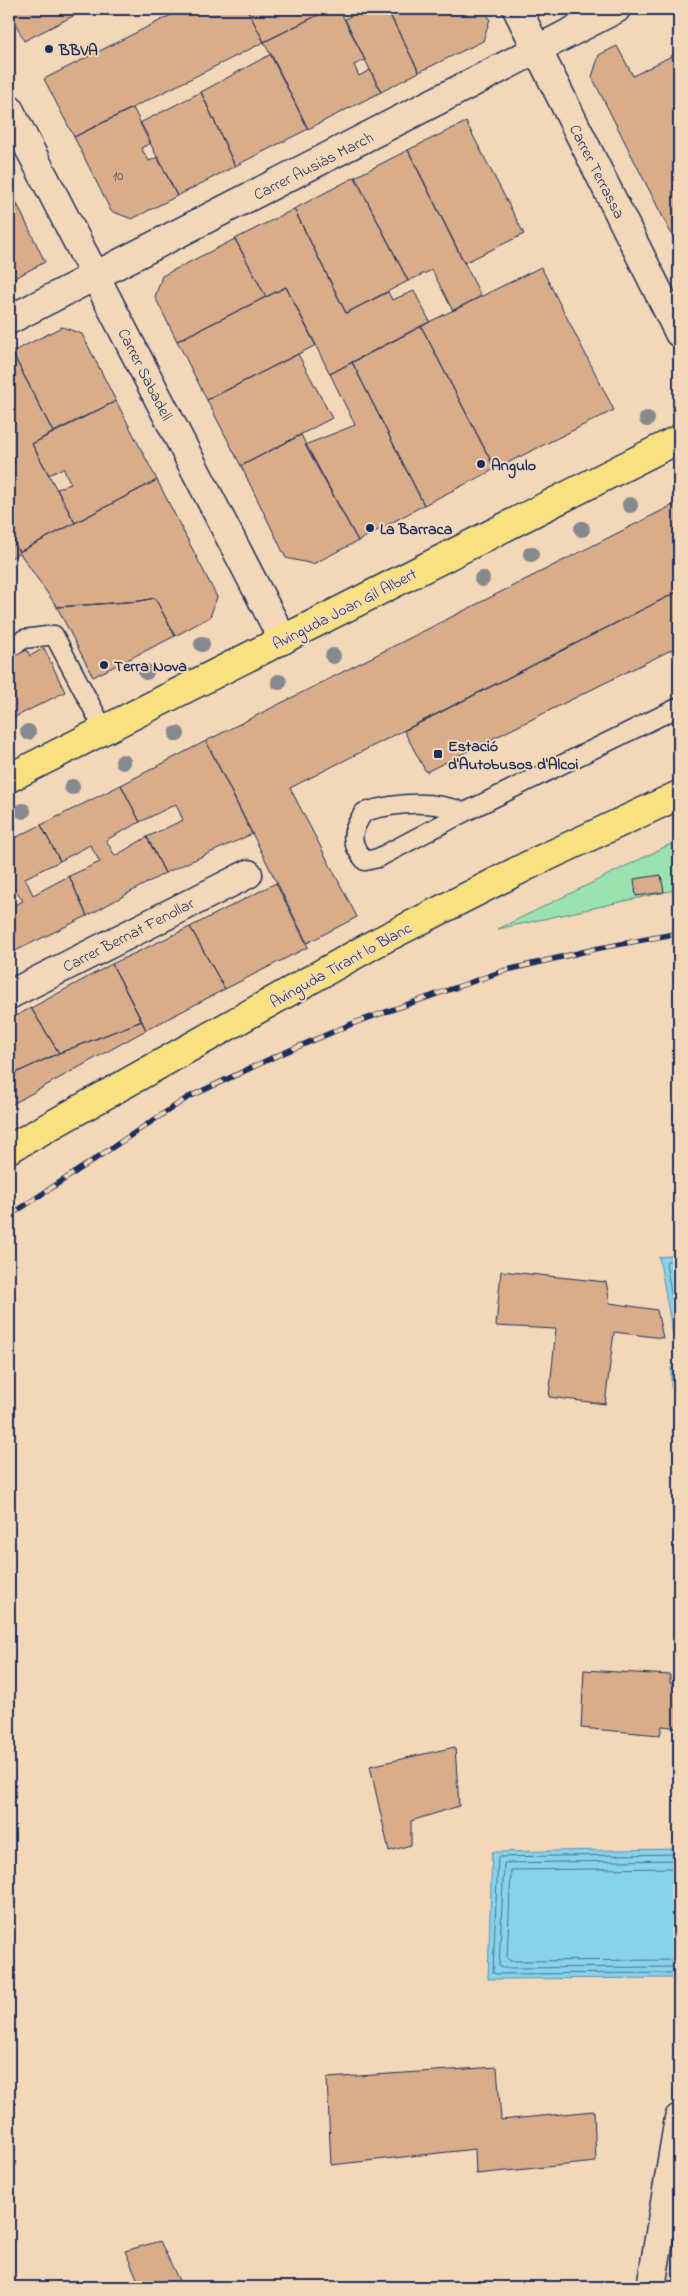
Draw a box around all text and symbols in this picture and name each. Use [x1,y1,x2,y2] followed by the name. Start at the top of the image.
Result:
[58,39,98,63] place label: BBVA
[43,43,55,55] marker: BBVA
[562,120,630,223] street label: Carrer Terrassa
[250,126,378,207] street label: Carrer Ausiàs March
[113,166,123,187] house number: 10
[111,324,178,426] street label: Carrer Sabadell
[491,454,536,479] place label: Angulo
[475,458,487,470] marker: Angulo
[380,518,453,542] place label: La Barraca
[364,522,376,534] marker: La Barraca
[268,563,422,657] street label: Avinguda Joan Gil Albert
[114,655,187,679] place label: Terra Nova
[98,659,110,671] marker: Terra Nova
[448,735,579,777] place label: Estació d'Autobusos d'Alcoi
[432,748,444,760] marker: Estació d'Autobusos d'Alcoi
[59,892,199,979] street label: Carrer Bernat Fenollar
[266,916,417,1015] street label: Avinguda Tirant lo Blanc

